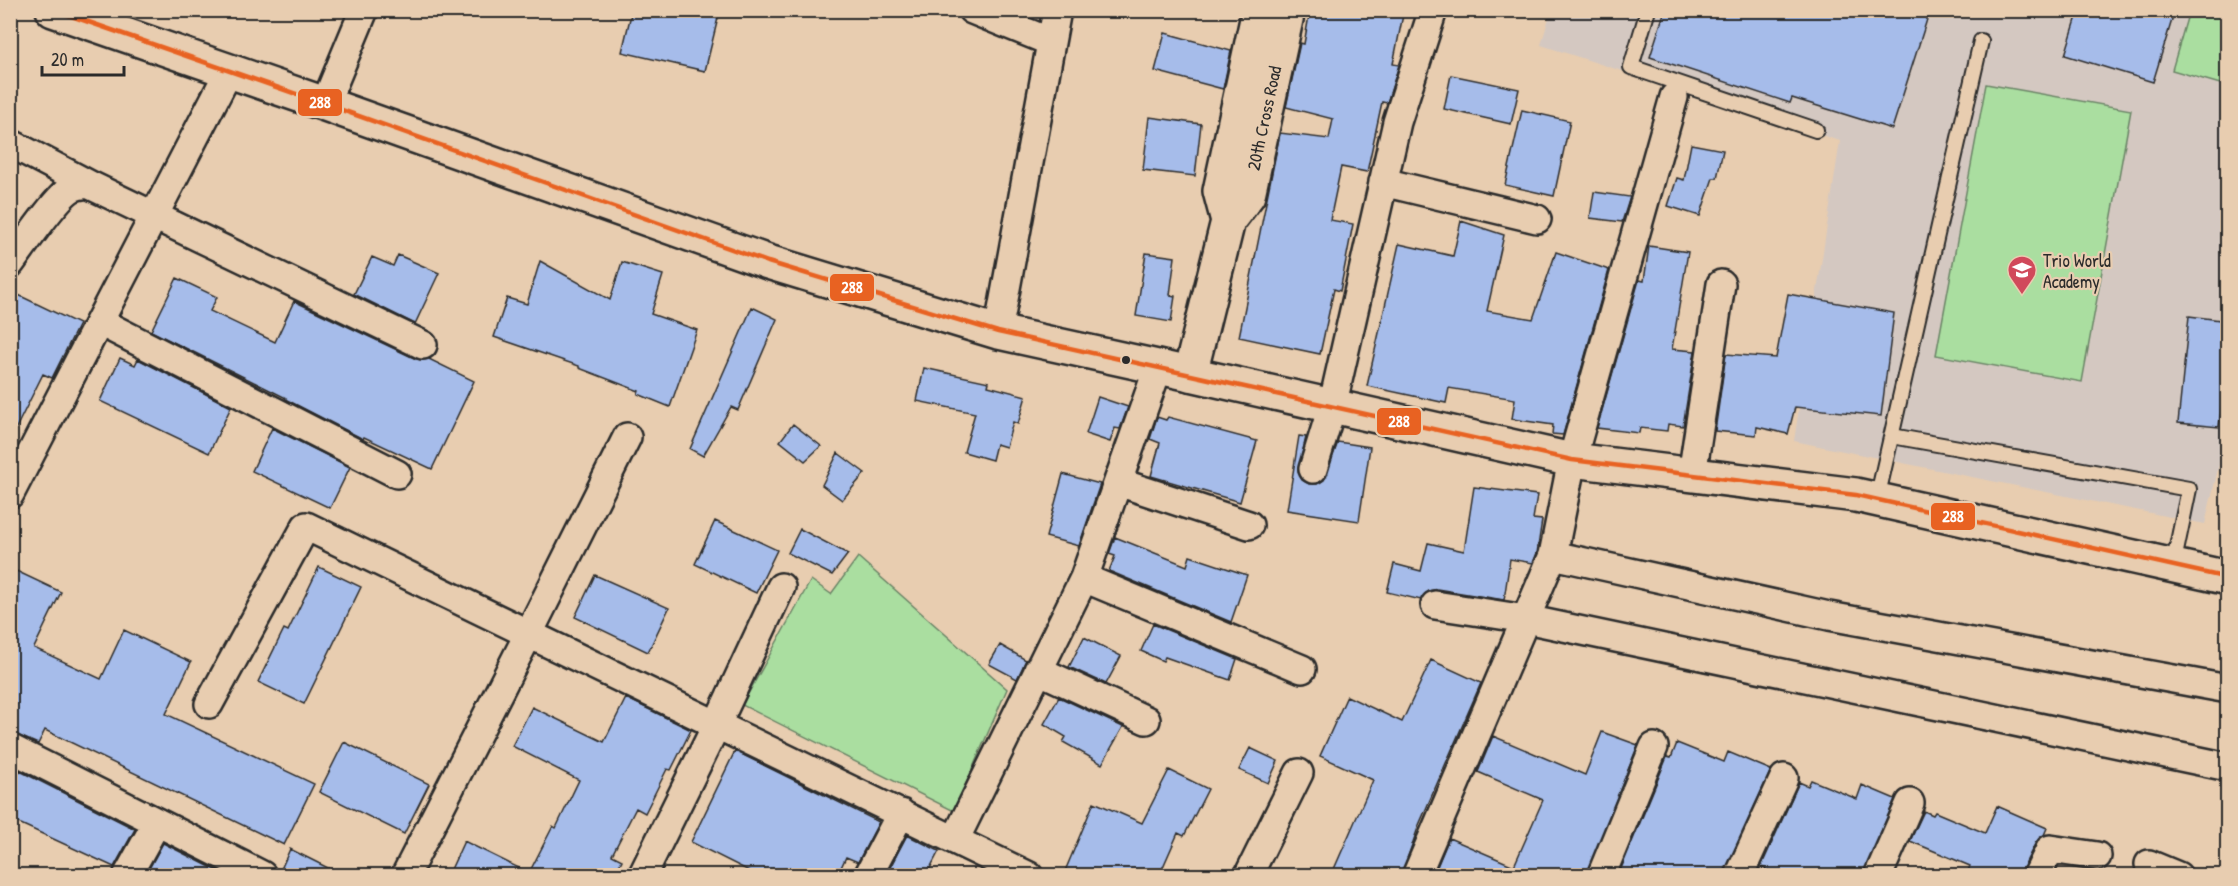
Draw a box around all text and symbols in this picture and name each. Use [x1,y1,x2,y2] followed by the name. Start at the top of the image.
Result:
[42,39,124,77] scale bar
[51,47,84,72] text: 20 m
[1241,64,1287,172] street label: 20th Cross Road
[297,88,343,117] line badge: 288
[309,91,331,113] text: 288
[2043,248,2111,294] place label: Trio World Academy
[2006,254,2038,296] school or university icon: Trio World Academy
[829,273,875,302] line badge: 288
[841,276,863,298] text: 288
[1120,354,1132,366] unlabelled marker
[1376,407,1422,436] line badge: 288
[1388,410,1410,432] text: 288
[1930,502,1976,531] line badge: 288
[1942,505,1964,527] text: 288

